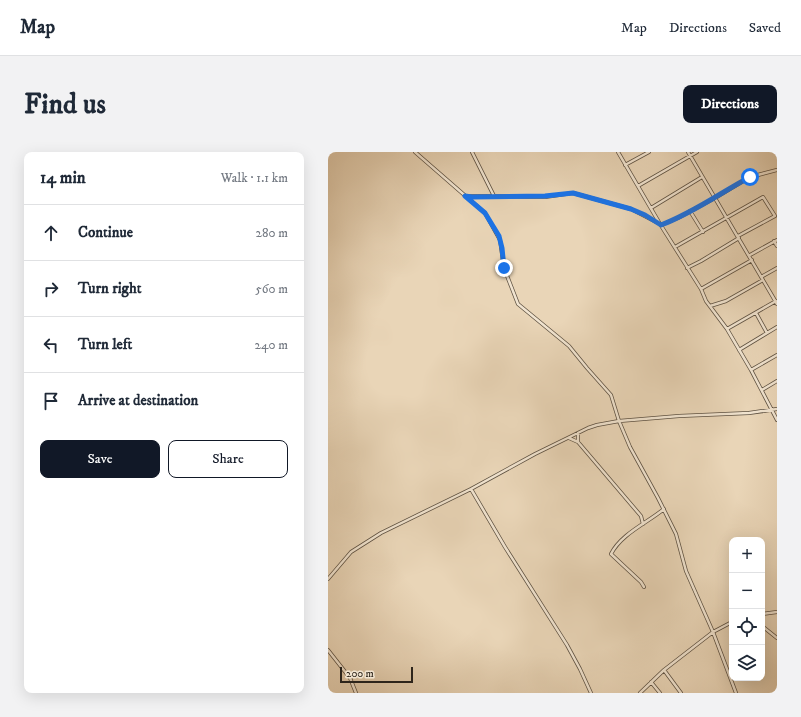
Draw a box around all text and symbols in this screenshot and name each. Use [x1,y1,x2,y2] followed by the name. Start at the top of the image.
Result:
[20,16,55,39] text: Map
[621,19,647,37] text: Map
[669,19,727,37] text: Directions
[749,19,781,37] text: Saved
[683,85,777,123] button: Directions
[24,87,106,122] text: Find us
[40,167,86,189] text: 14 min
[741,168,759,186] route start
[221,170,288,186] text: Walk · 1.1 km
[40,222,62,244] icon: ahead
[78,223,133,242] text: Continue
[256,225,288,241] text: 280 m
[495,259,513,277] route end
[40,278,62,300] icon: right
[78,279,141,298] text: Turn right
[255,281,288,297] text: 560 m
[40,334,62,356] icon: left
[78,335,132,354] text: Turn left
[255,337,288,353] text: 240 m
[40,390,62,412] icon: arrive
[78,391,198,410] text: Arrive at destination
[40,440,160,478] button: Save
[168,440,288,478] button: Share
[729,537,765,681] map controls
[729,537,765,573] button: +
[729,573,765,609] button: −
[729,609,765,645] button: locate
[729,645,765,681] button: layers
[340,665,413,684] scale bar
[346,667,374,681] text: 200 m

